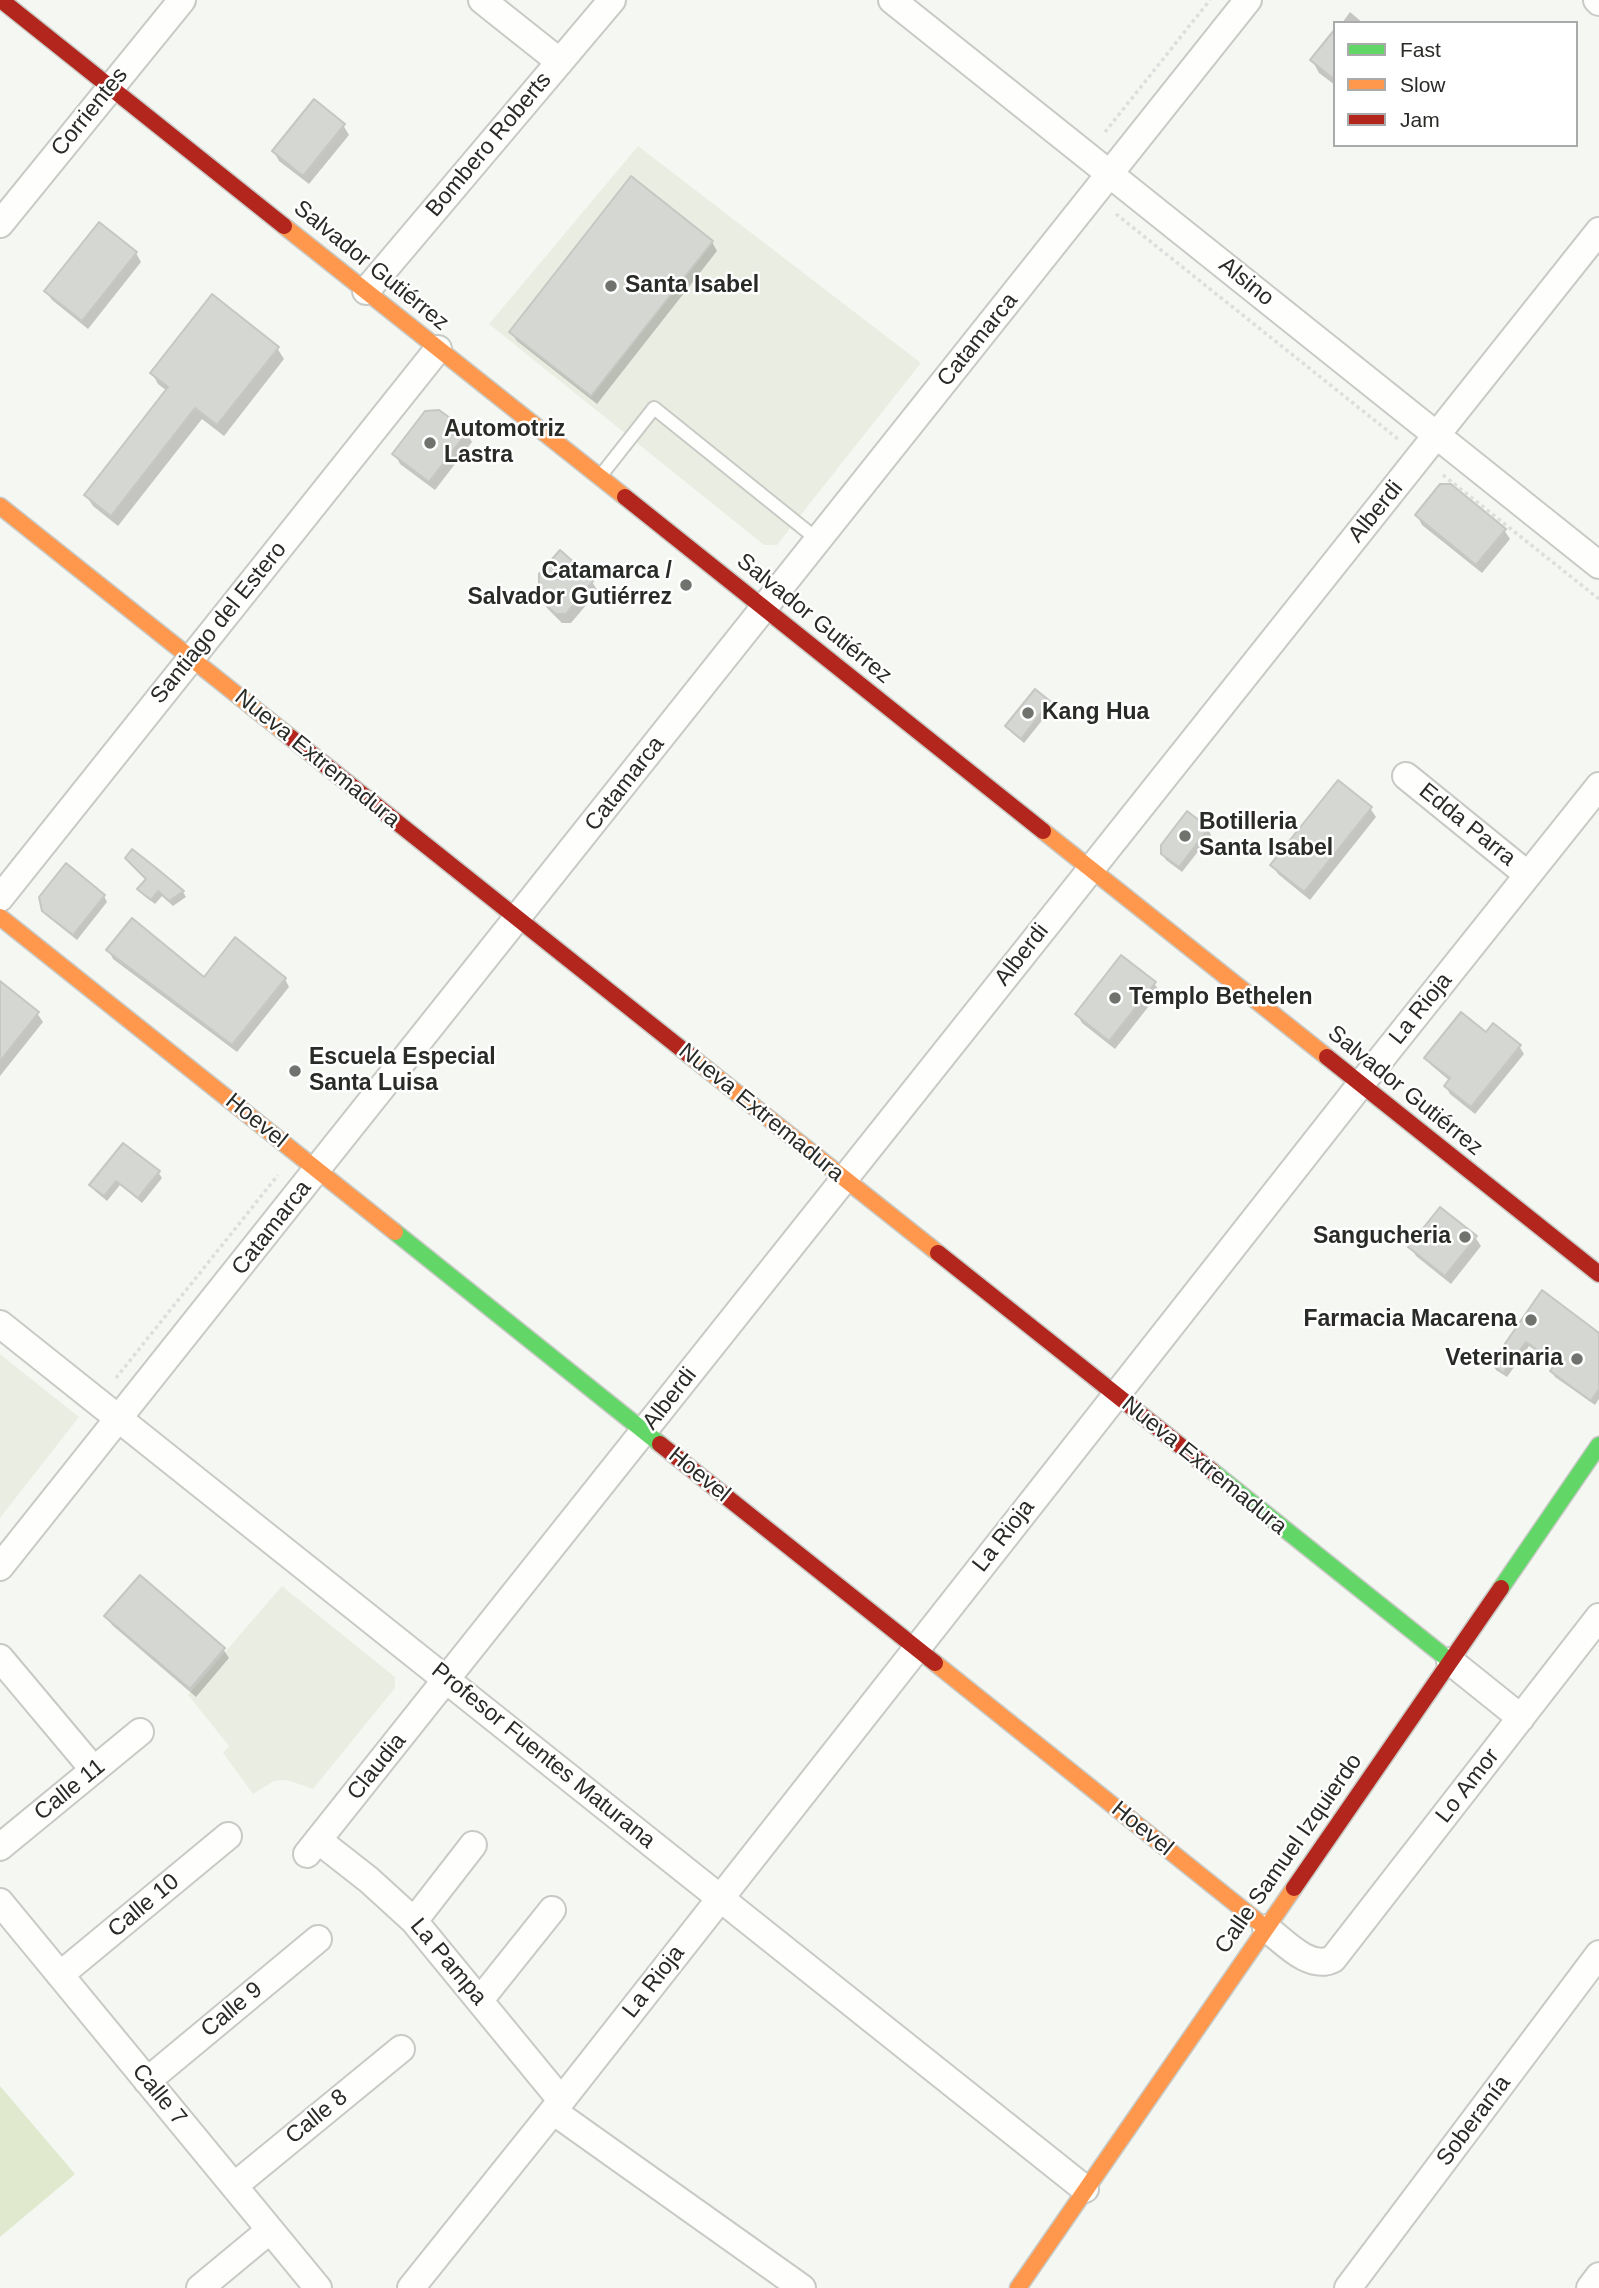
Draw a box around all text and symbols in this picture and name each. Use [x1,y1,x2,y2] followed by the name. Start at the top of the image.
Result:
[1333,21,1578,147] legend
[1400,38,1441,61] text: Fast
[46,62,134,162] street label: Corrientes
[420,67,558,223] street label: Bombero Roberts
[1400,73,1446,96] text: Slow
[1400,108,1440,131] text: Jam
[288,195,454,337] street label: Salvador Gutiérrez
[1213,252,1279,312] street label: Alsino
[625,272,759,300] place label: Santa Isabel
[603,278,619,294] marker: Santa Isabel
[932,288,1024,392] street label: Catamarca
[444,416,565,470] place label: Automotriz Lastra
[422,435,438,451] marker: Automotriz Lastra
[1343,475,1409,549] street label: Alberdi
[145,536,293,710] street label: Santiago del Estero
[731,548,897,690] street label: Salvador Gutiérrez
[467,558,672,612] place label: Catamarca / Salvador Gutiérrez
[678,577,694,593] marker: Catamarca / Salvador Gutiérrez
[229,684,405,834] street label: Nueva Extremadura
[1042,699,1149,727] place label: Kang Hua
[1020,705,1036,721] marker: Kang Hua
[579,731,671,837] street label: Catamarca
[1413,778,1521,872] street label: Edda Parra
[1199,809,1333,863] place label: Botilleria Santa Isabel
[1177,828,1193,844] marker: Botilleria Santa Isabel
[989,918,1055,992] street label: Alberdi
[1384,968,1458,1050] street label: La Rioja
[1129,984,1313,1012] place label: Templo Bethelen
[1107,990,1123,1006] marker: Templo Bethelen
[1322,1020,1488,1162] street label: Salvador Gutiérrez
[673,1038,849,1188] street label: Nueva Extremadura
[309,1044,496,1098] place label: Escuela Especial Santa Luisa
[287,1063,303,1079] marker: Escuela Especial Santa Luisa
[219,1088,293,1154] street label: Hoevel
[226,1175,318,1281] street label: Catamarca
[1313,1223,1451,1251] place label: Sangucheria
[1457,1229,1473,1245] marker: Sangucheria
[1303,1306,1517,1334] place label: Farmacia Macarena
[1523,1312,1539,1328] marker: Farmacia Macarena
[1445,1345,1563,1373] place label: Veterinaria
[1569,1351,1585,1367] marker: Veterinaria
[637,1362,703,1436] street label: Alberdi
[1116,1391,1292,1541] street label: Nueva Extremadura
[662,1442,736,1508] street label: Hoevel
[967,1494,1041,1578] street label: La Rioja
[426,1657,660,1855] street label: Profesor Fuentes Maturana
[342,1728,412,1806] street label: Claudia
[1430,1743,1506,1829] street label: Lo Amor
[1209,1749,1369,1959] street label: Calle Samuel Izquierdo
[29,1753,111,1827] street label: Calle 11
[1105,1796,1179,1862] street label: Hoevel
[103,1868,185,1944] street label: Calle 10
[404,1913,492,2011] street label: La Pampa
[617,1940,691,2024] street label: La Rioja
[196,1976,268,2044] street label: Calle 9
[126,2058,192,2132] street label: Calle 7
[1431,2070,1517,2172] street label: Soberanía
[280,2084,354,2150] street label: Calle 8

